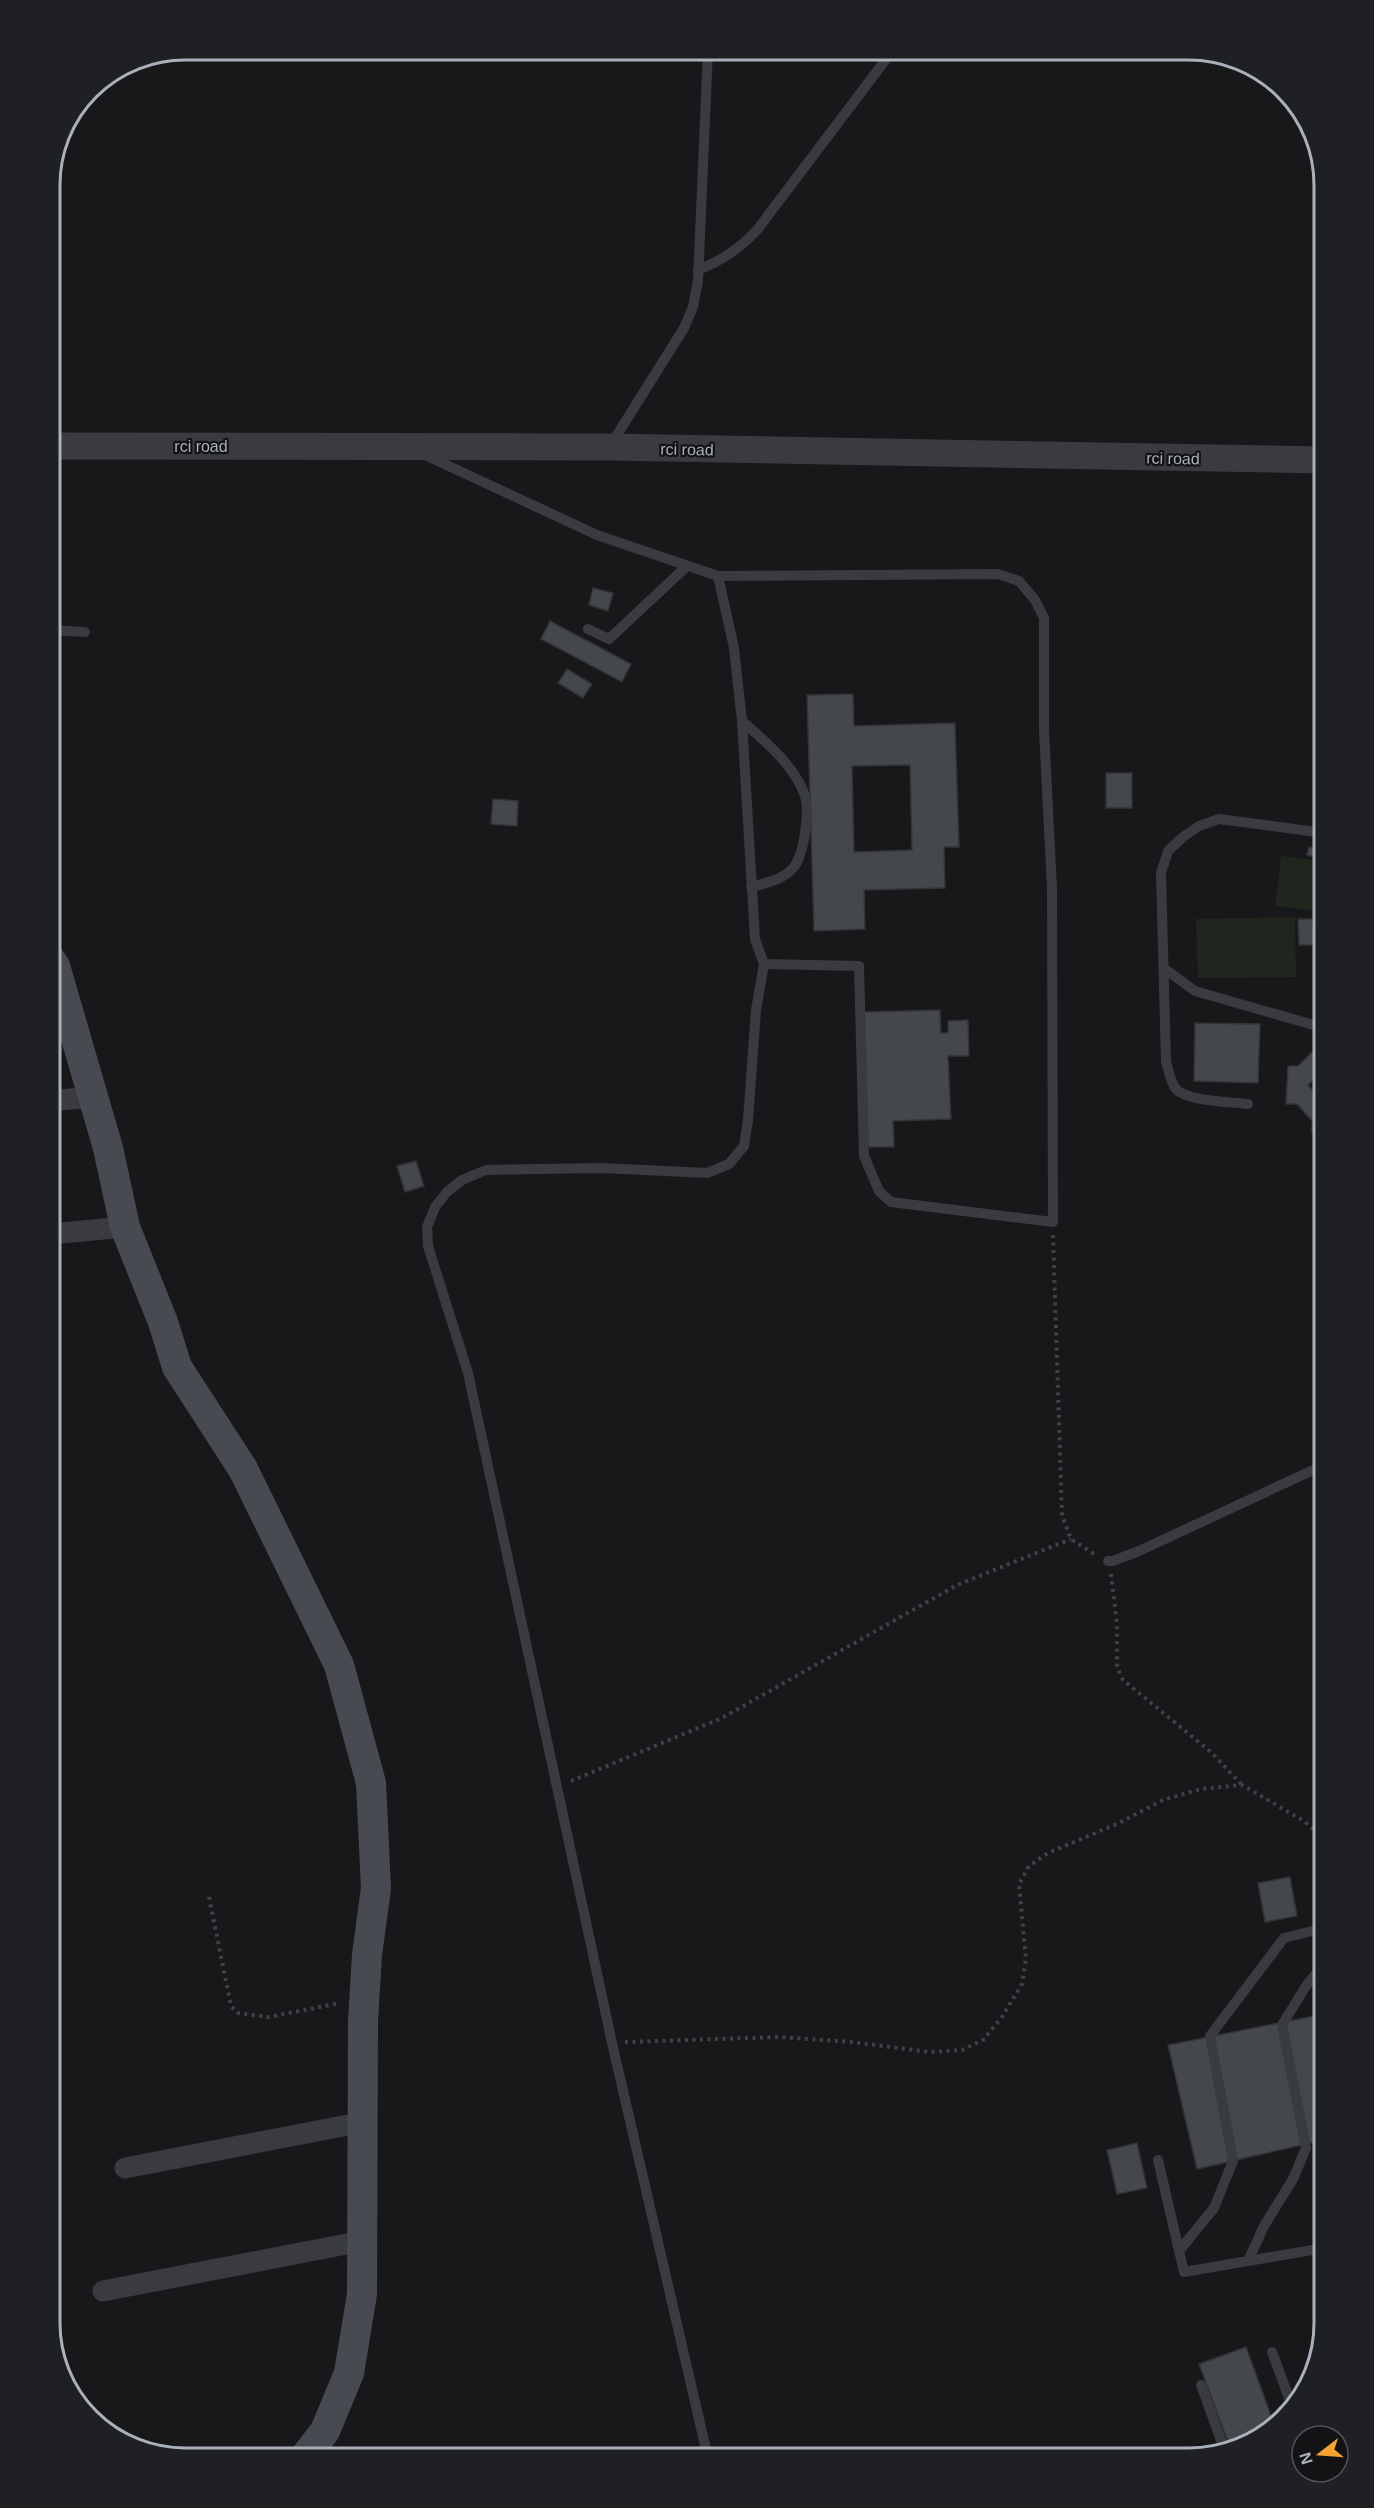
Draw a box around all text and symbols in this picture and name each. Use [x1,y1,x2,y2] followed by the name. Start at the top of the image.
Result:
[174,438,228,455] street label: rci road
[660,441,714,458] street label: rci road
[1146,450,1200,467] street label: rci road
[1290,2424,1350,2484] north arrow
[1296,2450,1316,2466] text: N

